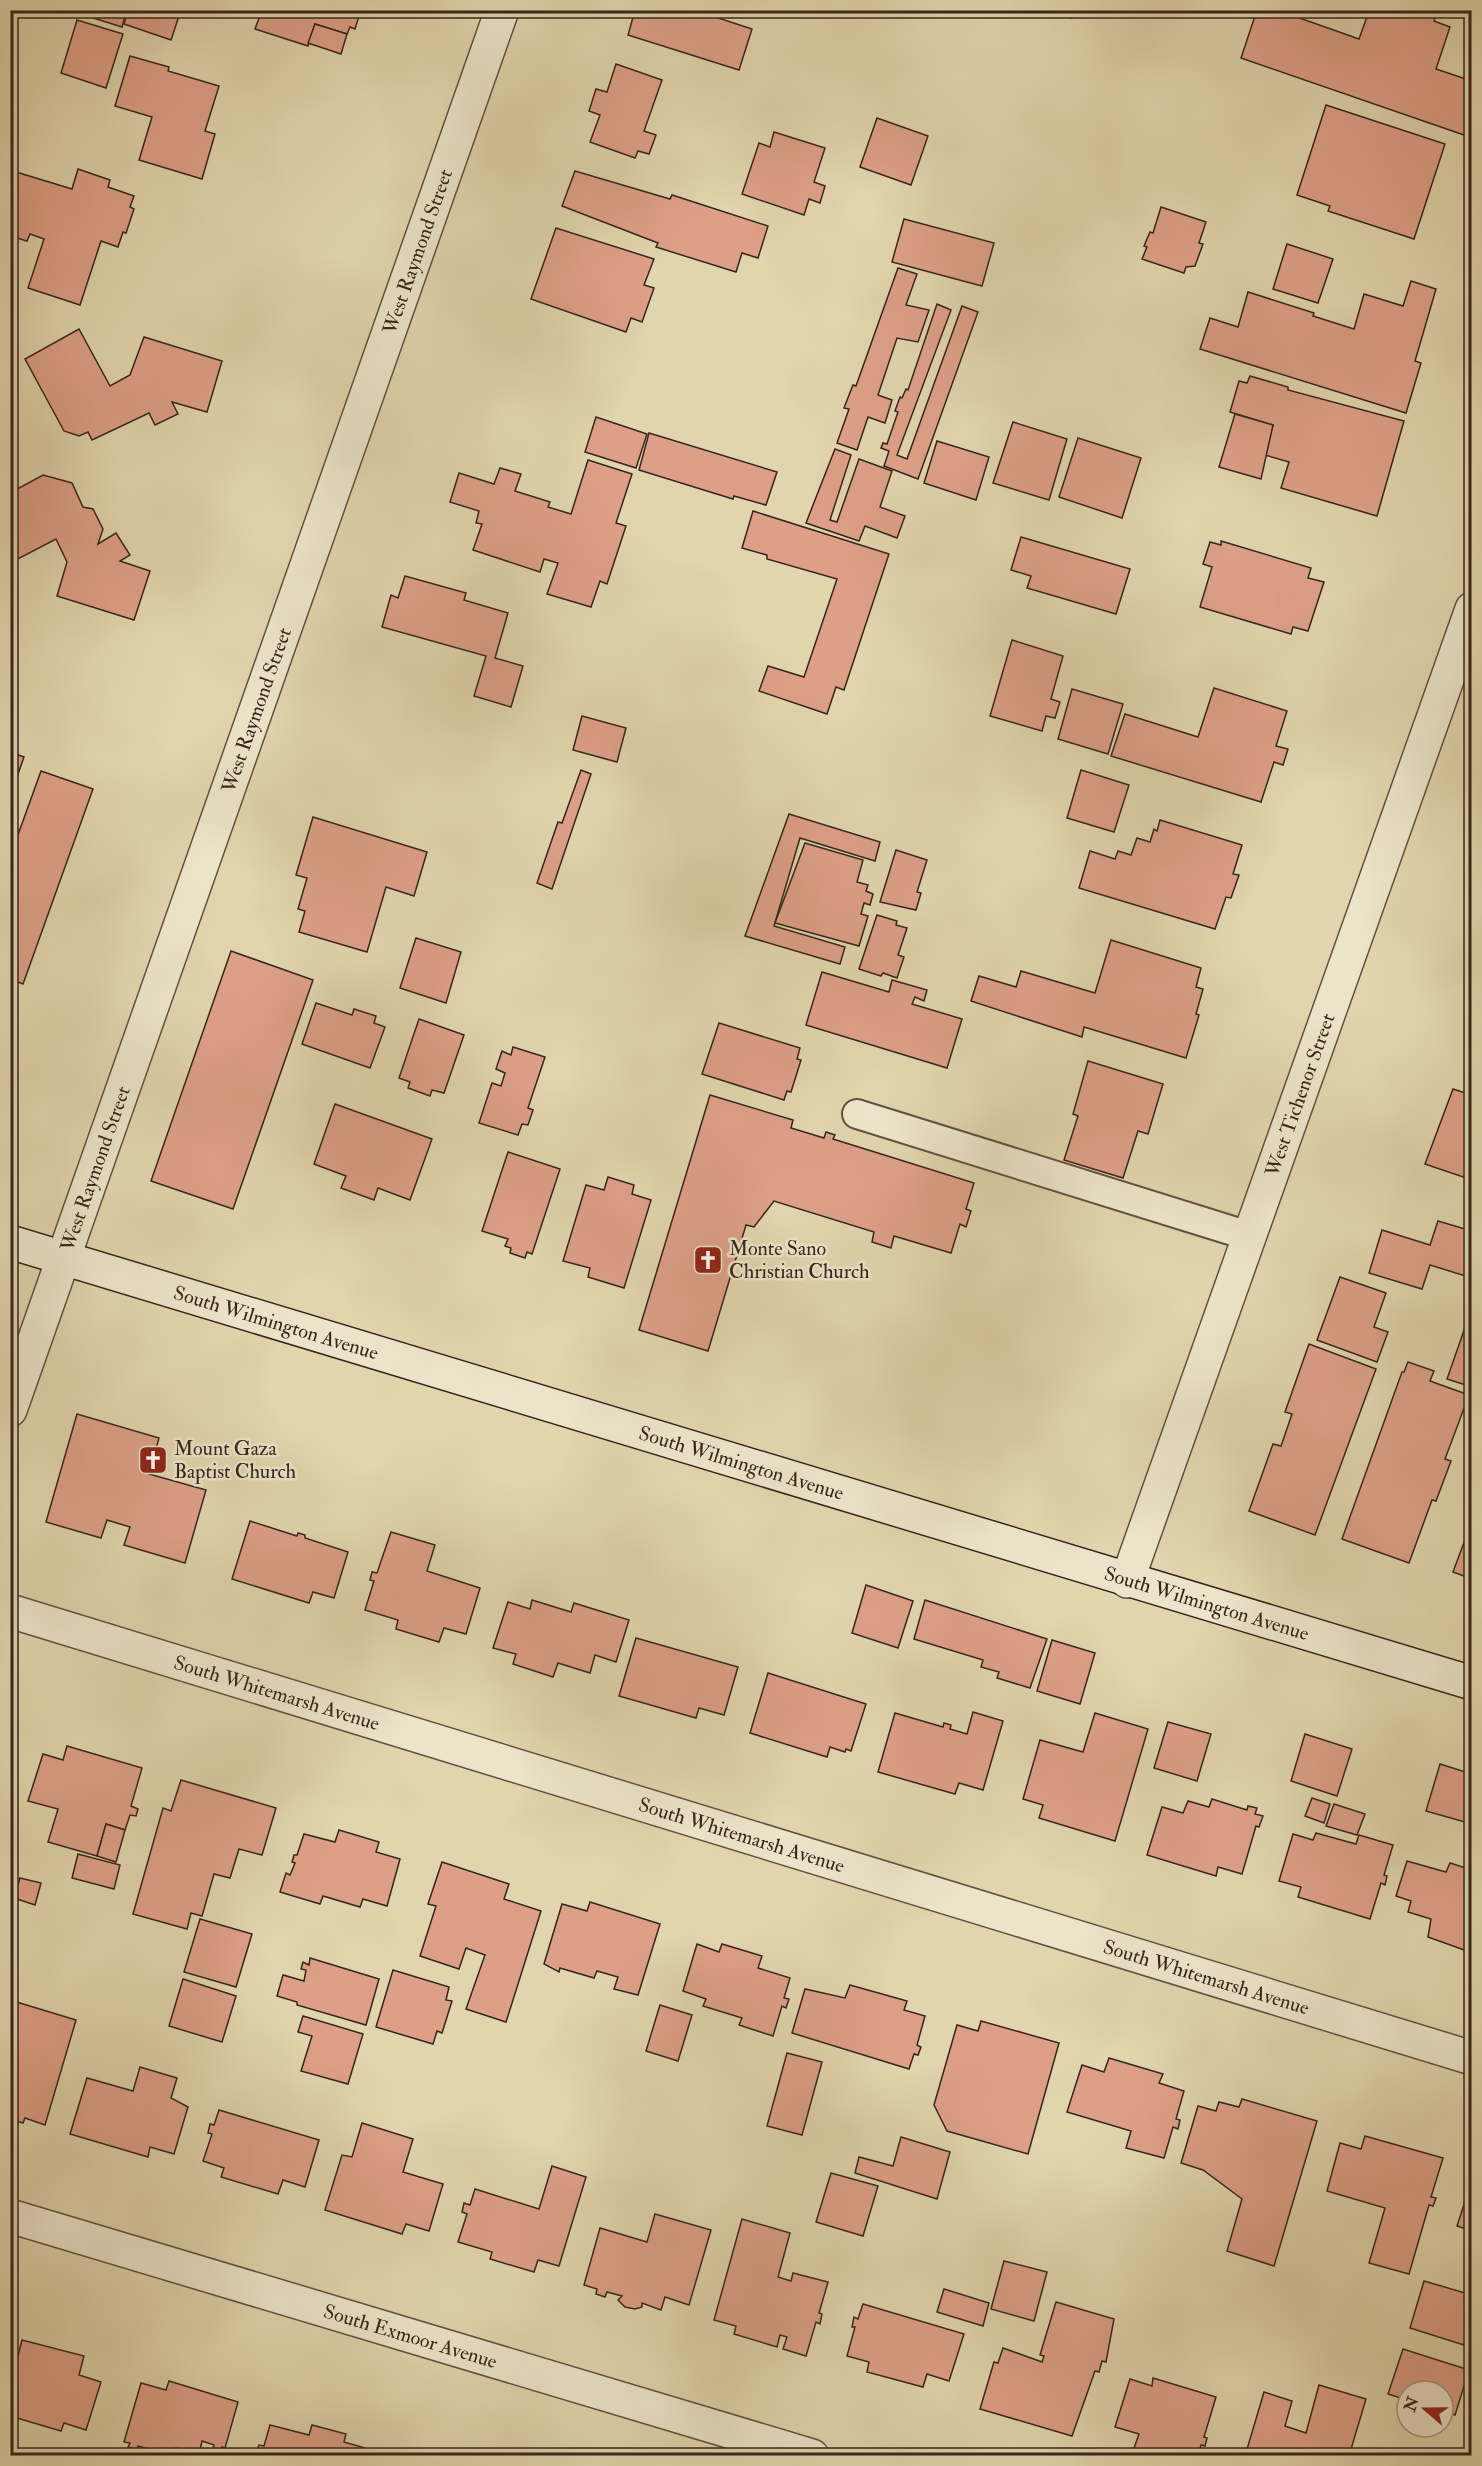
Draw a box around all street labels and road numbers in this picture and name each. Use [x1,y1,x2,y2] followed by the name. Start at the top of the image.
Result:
[376,165,458,338] street label: West Raymond Street
[215,624,297,797] street label: West Raymond Street
[1259,1009,1340,1180] street label: West Tichenor Street
[54,1082,136,1255] street label: West Raymond Street
[171,1280,382,1365] street label: South Wilmington Avenue
[636,1420,847,1505] street label: South Wilmington Avenue
[1101,1560,1312,1646] street label: South Wilmington Avenue
[171,1649,383,1736] street label: South Whitemarsh Avenue
[636,1791,848,1878] street label: South Whitemarsh Avenue
[1100,1934,1312,2020] street label: South Whitemarsh Avenue
[321,2298,500,2374] street label: South Exmoor Avenue

